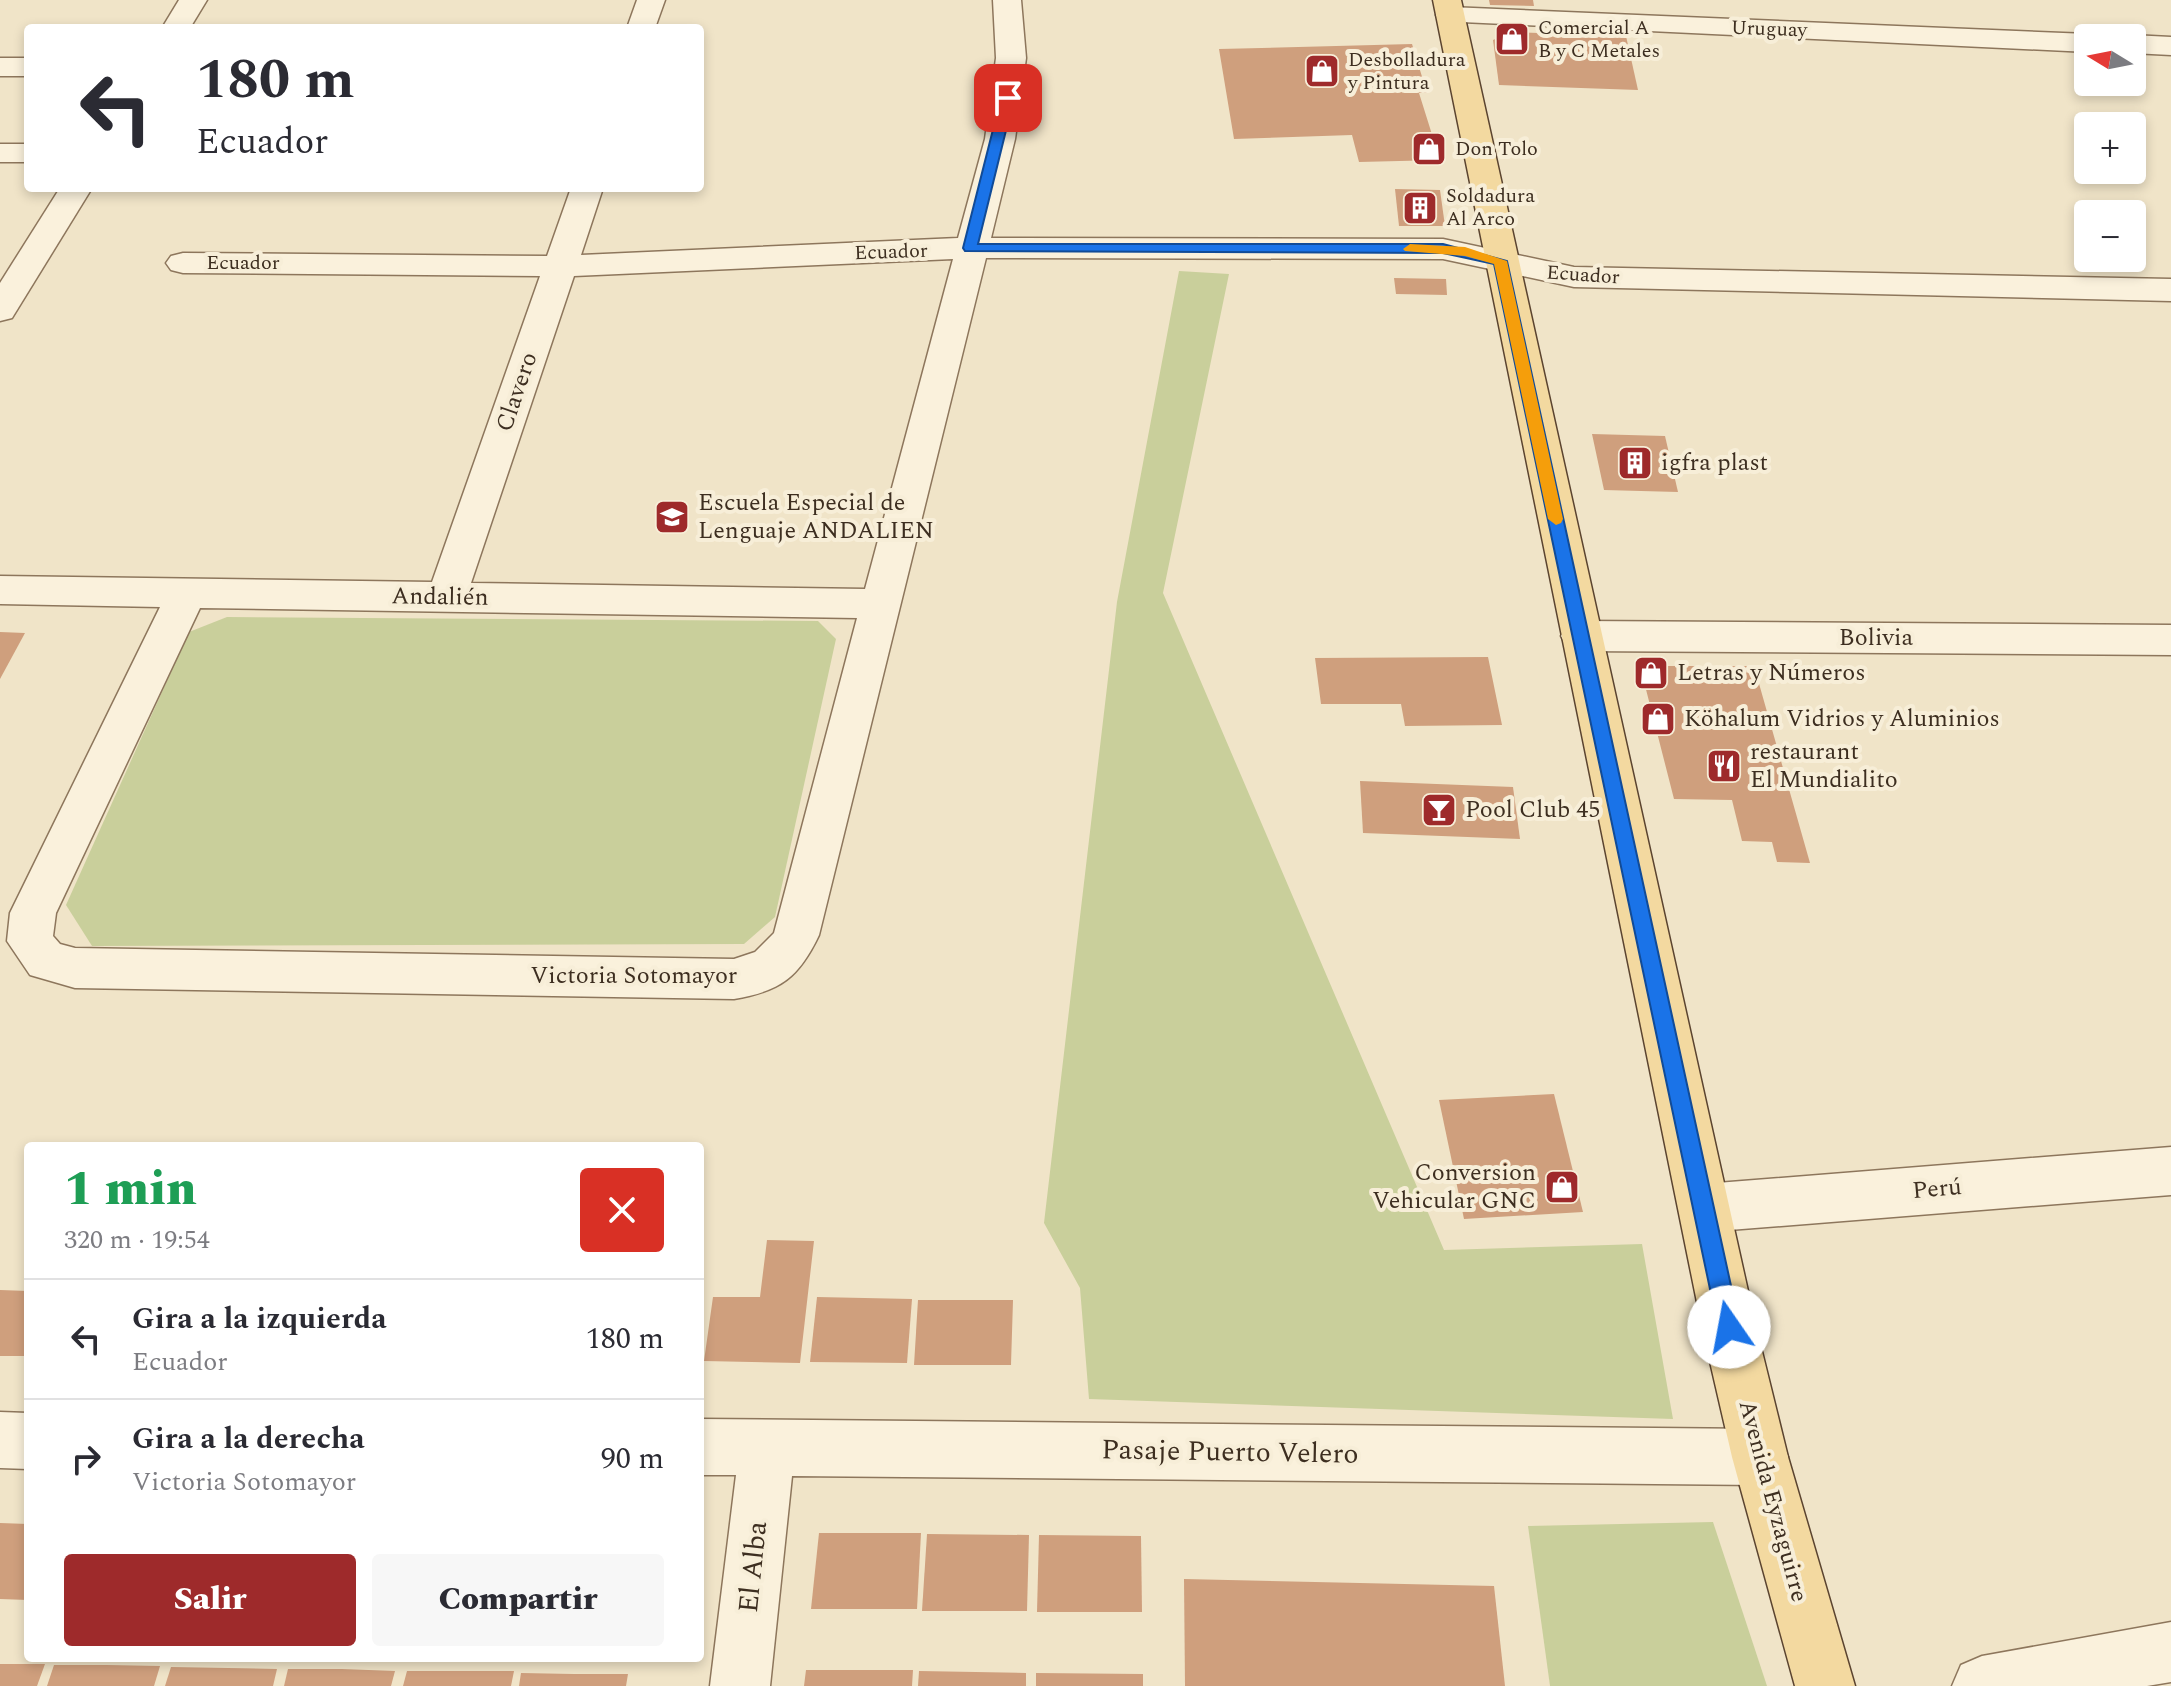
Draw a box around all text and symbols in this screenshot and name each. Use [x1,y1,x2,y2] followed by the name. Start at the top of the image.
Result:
[1538,13,1660,66] place label: Comercial A B y C Metales
[1730,13,1809,45] street label: Uruguay
[1493,20,1531,58] shop icon: Comercial A B y C Metales
[2074,24,2146,96] north arrow
[2074,24,2146,272] map controls
[196,38,355,123] text: 180 m
[1347,45,1466,98] place label: Desbolladura y Pintura
[1303,52,1341,90] shop icon: Desbolladura y Pintura
[64,56,168,160] icon: left
[974,64,1042,132] pin
[986,76,1030,120] icon: arrive
[2074,112,2146,184] button: +
[196,115,328,170] text: Ecuador
[1410,130,1448,168] shop icon: Don Tolo
[1455,134,1538,164] place label: Don Tolo
[1446,181,1535,234] place label: Soldadura Al Arco
[1401,189,1439,227] building icon: Soldadura Al Arco
[2074,200,2146,272] button: −
[854,236,928,268] street label: Ecuador
[206,248,280,278] street label: Ecuador
[1545,257,1621,293] street label: Ecuador
[487,347,547,437] street label: Clavero
[1616,444,1654,482] building icon: igfra plast
[1661,445,1768,481] place label: igfra plast
[698,485,934,549] place label: Escuela Especial de Lenguaje ANDALIEN
[653,498,691,536] school or university icon: Escuela Especial de Lenguaje ANDALIEN
[391,578,489,616] street label: Andalién
[1839,620,1913,656] street label: Bolivia
[1632,654,1670,692] shop icon: Letras y Números
[1677,655,1866,691] place label: Letras y Números
[1639,700,1677,738] shop icon: Köhalum Vidrios y Aluminios
[1684,701,2000,737] place label: Köhalum Vidrios y Aluminios
[1750,734,1898,798] place label: restaurant El Mundialito
[1705,747,1743,785] restaurant icon: restaurant El Mundialito
[1420,791,1458,829] bar icon: Pool Club 45
[1465,792,1600,828] place label: Pool Club 45
[531,958,737,994] street label: Victoria Sotomayor
[64,1153,197,1226] text: 1 min
[1372,1155,1536,1219] place label: Conversion Vehicular GNC
[580,1168,664,1252] button: close
[1543,1168,1581,1206] shop icon: Conversion Vehicular GNC
[1911,1169,1963,1209] street label: Perú
[64,1220,210,1260] text: 320 m · 19:54
[1687,1285,1771,1369] position arrow
[132,1296,387,1342] text: Gira a la izquierda
[586,1316,664,1362] text: 180 m
[64,1317,108,1361] icon: left
[132,1342,228,1382] text: Ecuador
[1729,1396,1817,1606] street label: Avenida Eyzaguirre
[132,1416,365,1462] text: Gira a la derecha
[1101,1428,1359,1476] street label: Pasaje Puerto Velero
[601,1436,664,1482] text: 90 m
[64,1437,108,1481] icon: right
[132,1462,356,1502] text: Victoria Sotomayor
[727,1519,779,1615] street label: El Alba
[64,1554,356,1646] button: Salir
[372,1554,664,1646] button: Compartir

